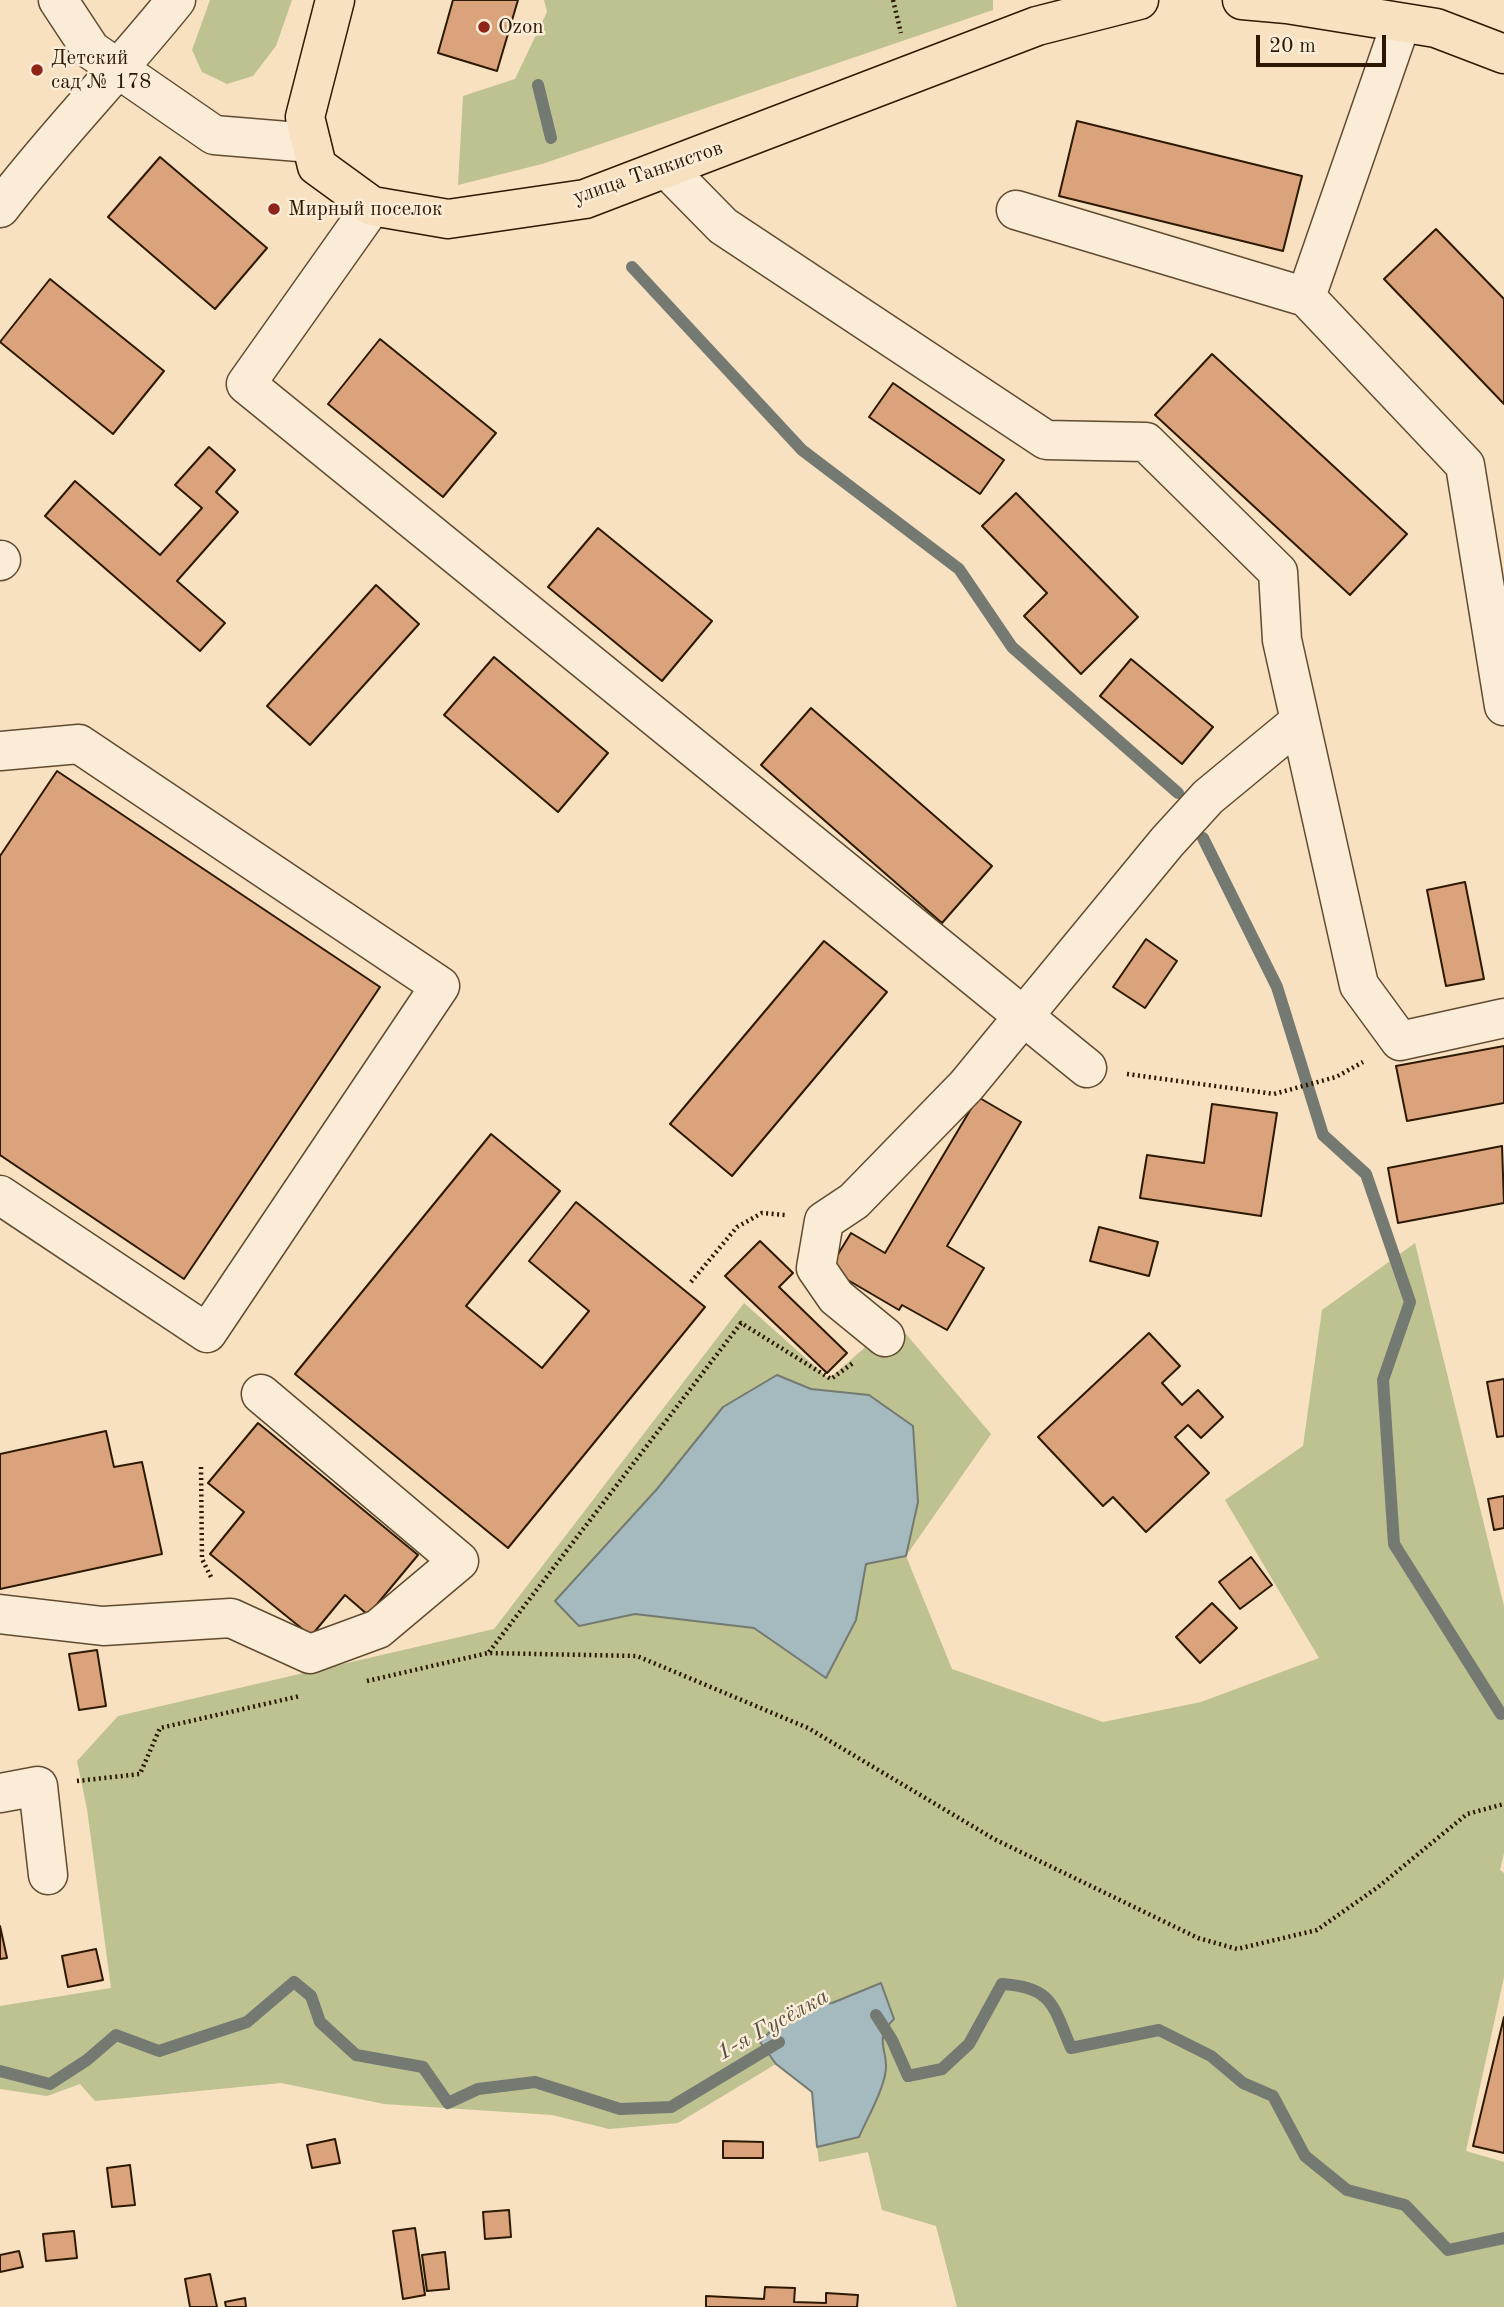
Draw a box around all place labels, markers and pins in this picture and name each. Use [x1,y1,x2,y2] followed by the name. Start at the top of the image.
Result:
[498,14,544,40] place label: Ozon
[476,19,492,35] marker: Ozon
[51,45,152,95] place label: Детский сад № 178
[29,62,45,78] marker: Детский сад № 178
[288,196,443,222] place label: Мирный поселок
[266,201,282,217] marker: Мирный поселок

